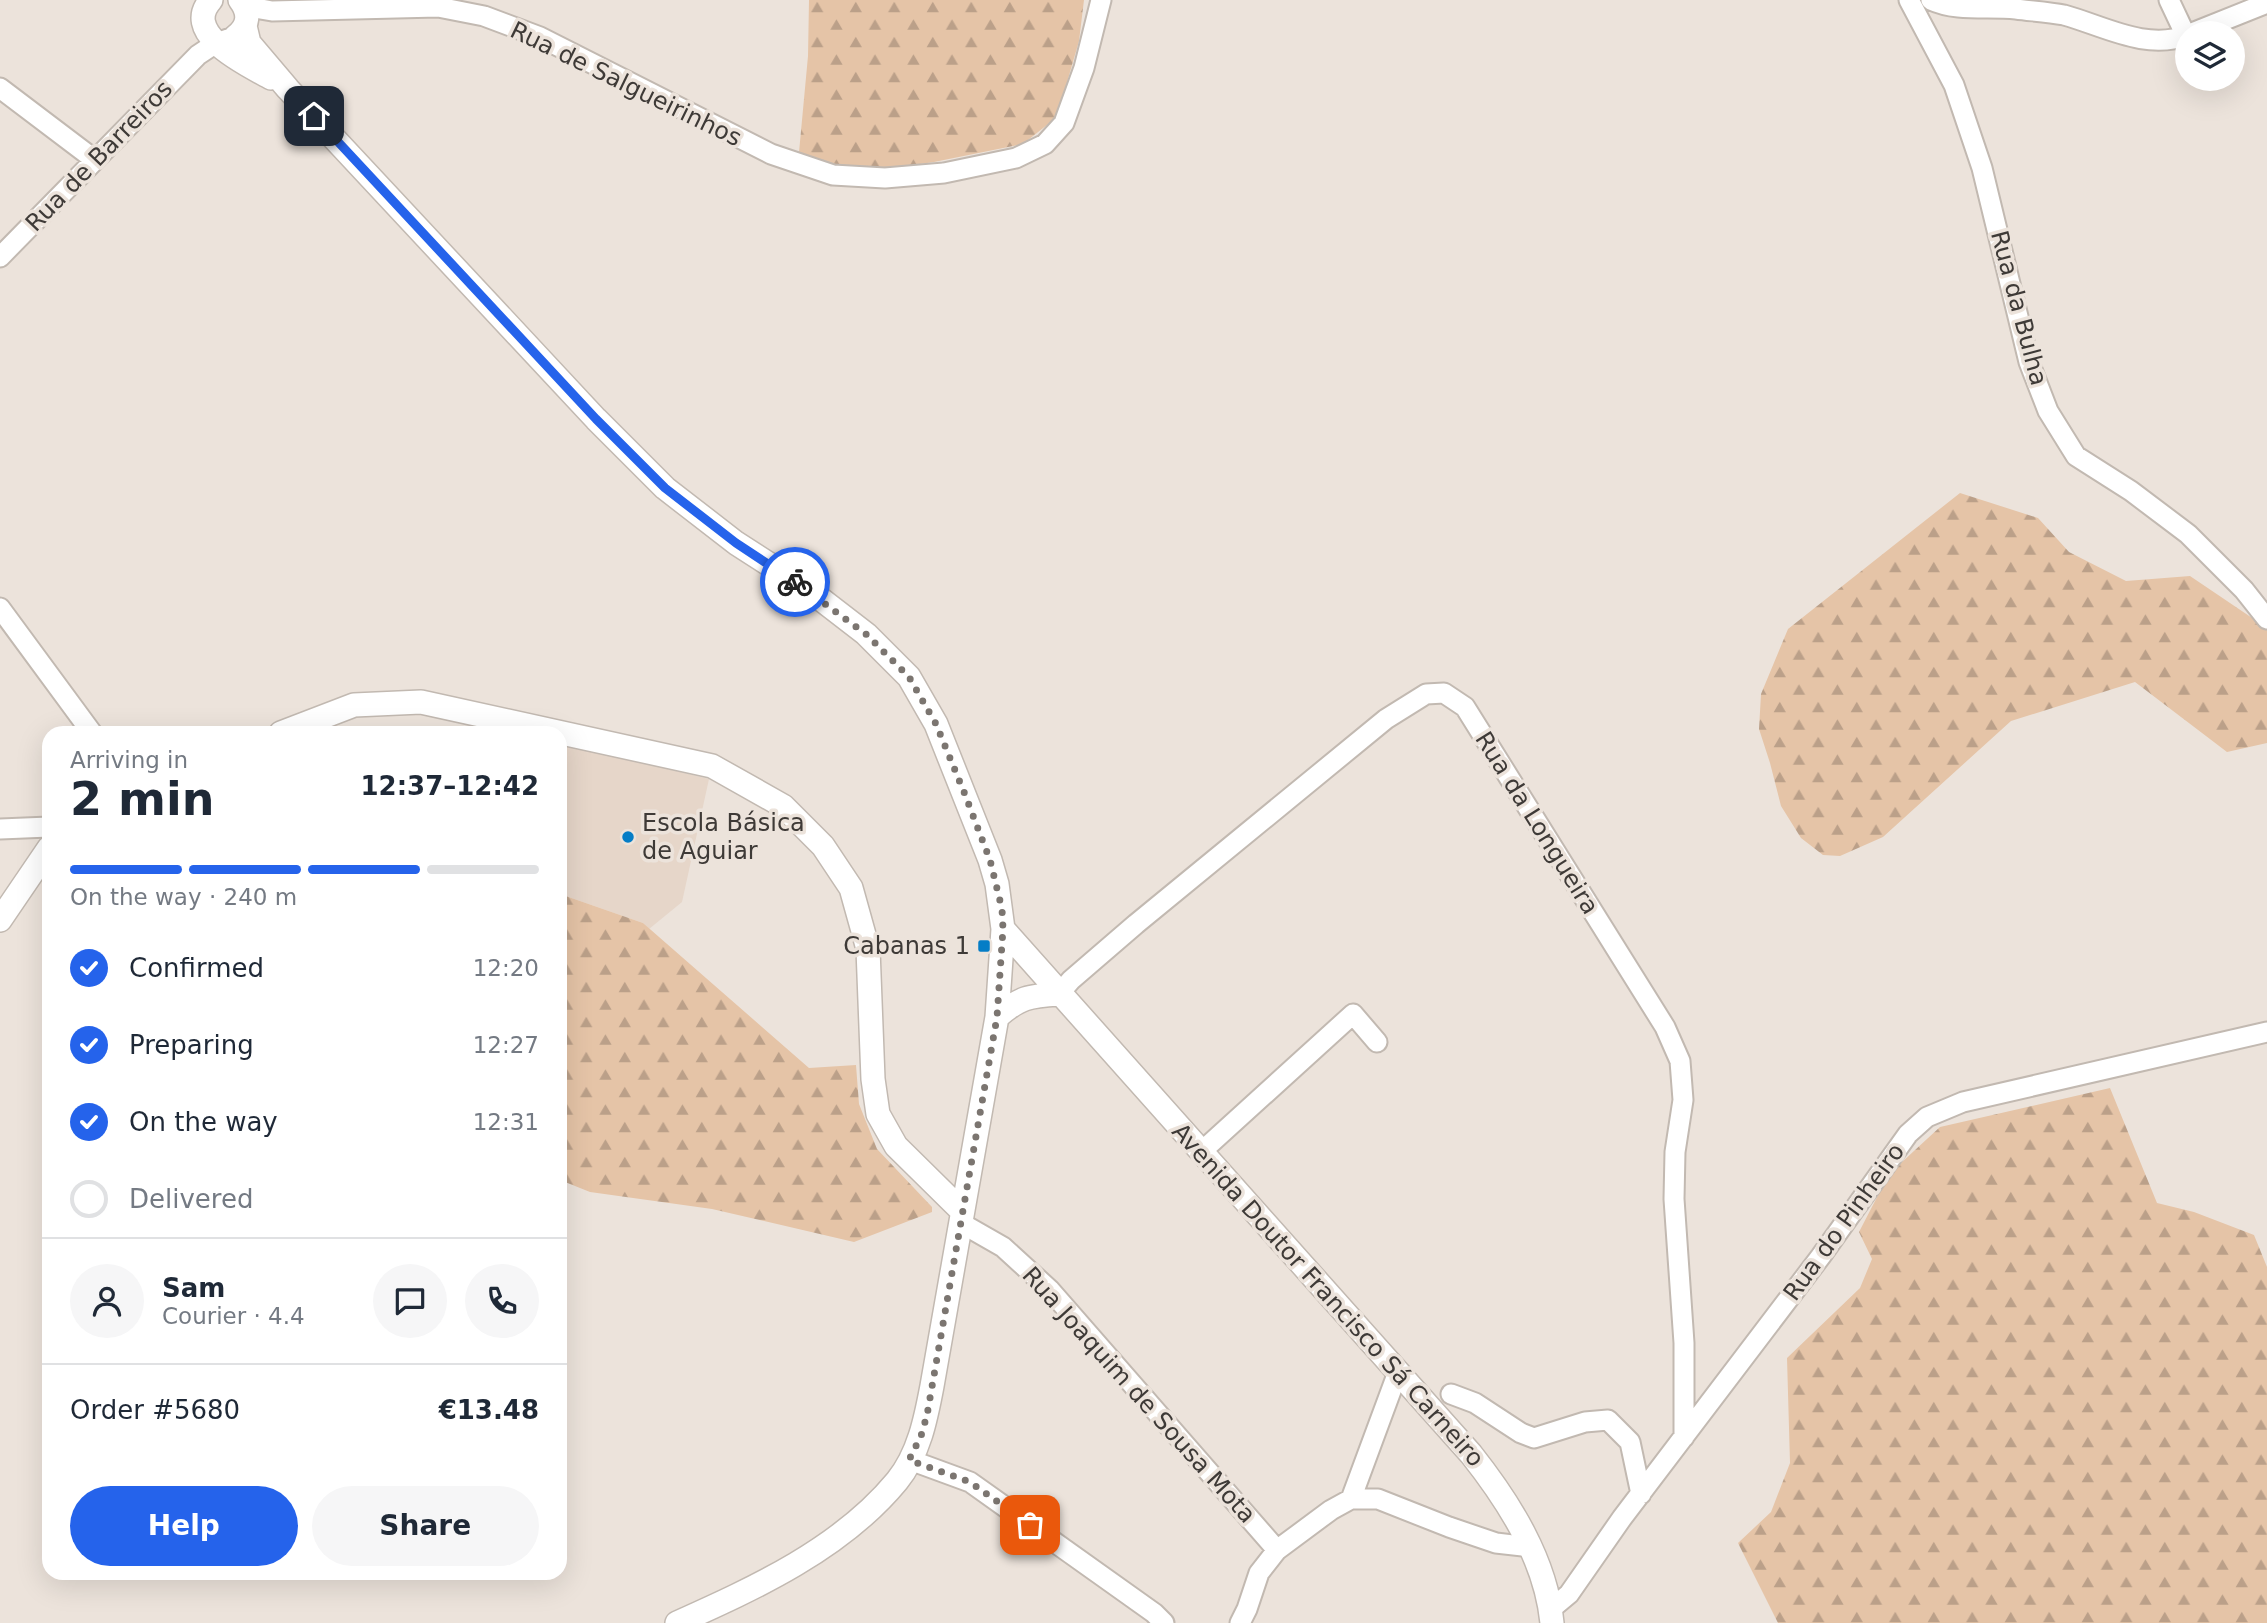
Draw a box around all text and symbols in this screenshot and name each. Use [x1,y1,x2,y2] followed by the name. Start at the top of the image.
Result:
[506,16,746,152] street label: Rua de Salgueirinhos
[2175,21,2245,91] map controls
[2175,21,2245,91] button: layers
[20,75,178,237] street label: Rua de Barreiros
[284,86,344,146] pin
[295,97,333,135] icon: home
[1985,228,2053,388] street label: Rua da Bulha
[760,547,830,617] courier
[776,563,814,601] icon: bike
[1469,727,1605,919] street label: Rua da Longueira
[70,747,188,773] text: Arriving in
[360,771,539,801] text: 12:37–12:42
[70,772,214,826] text: 2 min
[642,809,805,865] place label: Escola Básica de Aguiar
[620,829,636,845] marker: Escola Básica de Aguiar
[70,884,297,910] text: On the way · 240 m
[843,932,970,960] place label: Cabanas 1
[976,938,992,954] marker: Cabanas 1
[70,949,108,987] icon: check
[129,953,264,983] text: Confirmed
[473,955,539,981] text: 12:20
[70,1026,108,1064] icon: check
[129,1030,254,1060] text: Preparing
[473,1032,539,1058] text: 12:27
[70,1103,108,1141] icon: check
[129,1107,278,1137] text: On the way
[473,1109,539,1135] text: 12:31
[1166,1118,1490,1472] street label: Avenida Doutor Francisco Sá Carneiro
[1778,1138,1910,1306] street label: Rua do Pinheiro
[129,1184,253,1214] text: Delivered
[1017,1261,1261,1529] street label: Rua Joaquim de Sousa Mota
[70,1264,144,1338] button: person
[373,1264,447,1338] button: chat
[465,1264,539,1338] button: phone
[162,1273,225,1303] text: Sam
[162,1303,305,1329] text: Courier · 4.4
[70,1395,240,1425] text: Order #5680
[439,1395,539,1425] text: €13.48
[70,1486,298,1566] button: Help
[312,1486,539,1566] button: Share
[1000,1495,1060,1555] pin
[1011,1506,1049,1544] icon: bag

